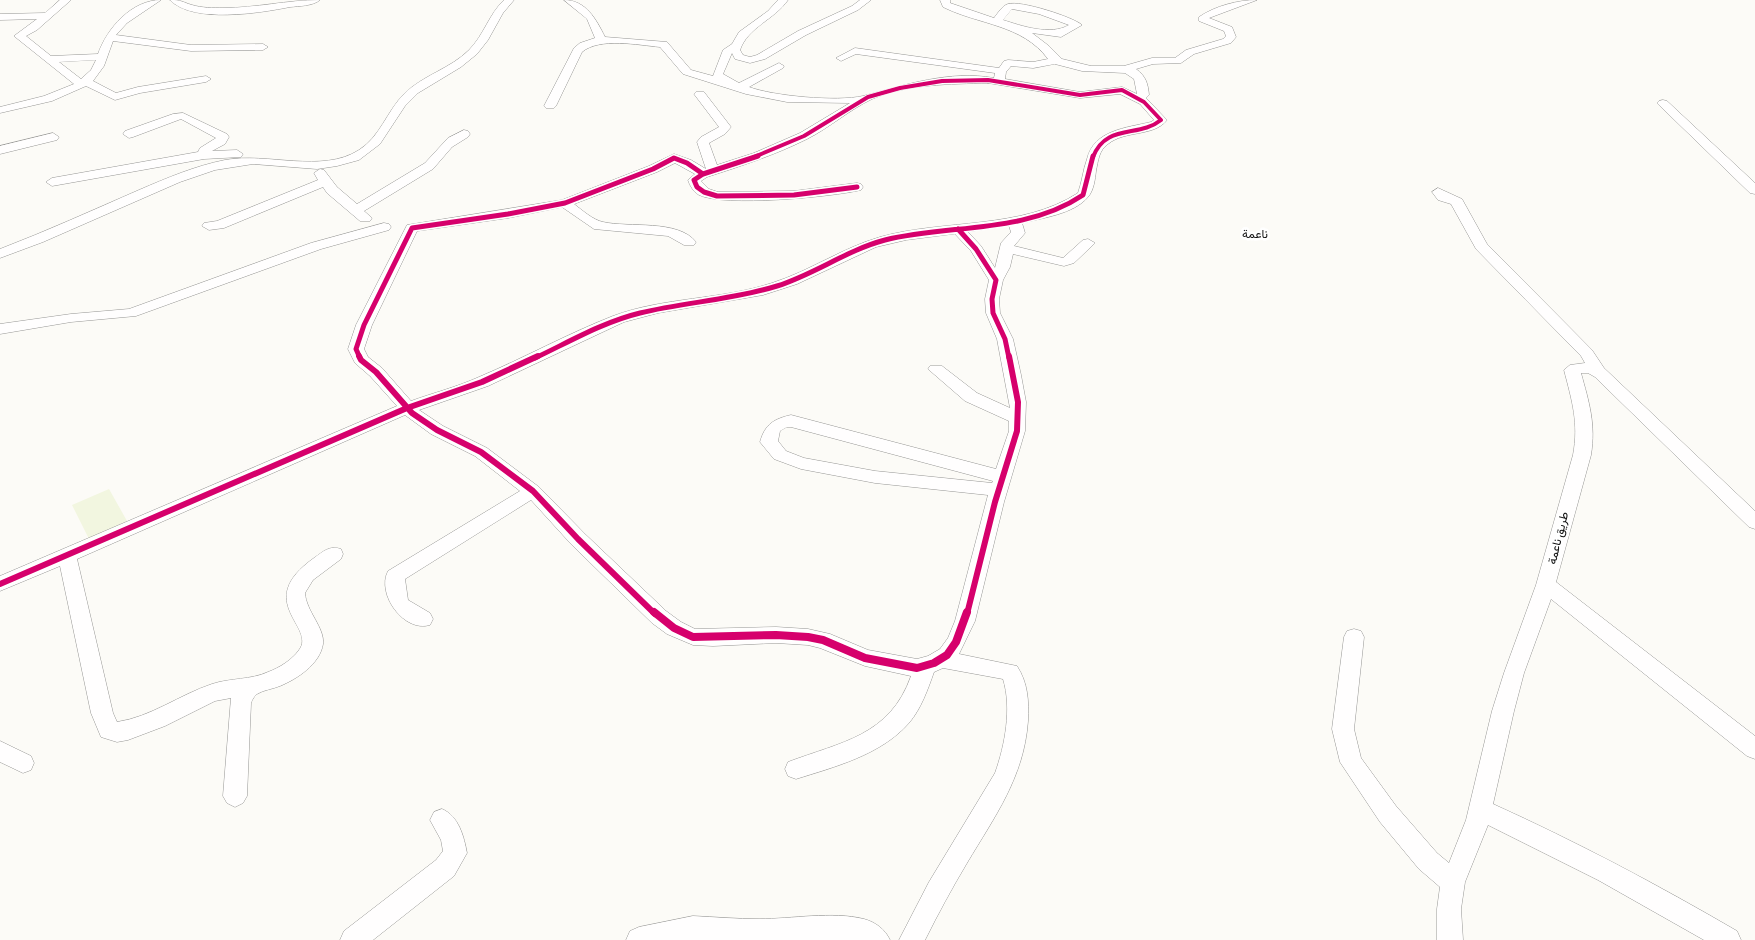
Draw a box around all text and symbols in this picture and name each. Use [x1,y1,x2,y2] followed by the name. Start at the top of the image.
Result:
[1242,227,1268,241] district label: ناعمة
[1545,510,1572,566] street label: طريق ناعمة

